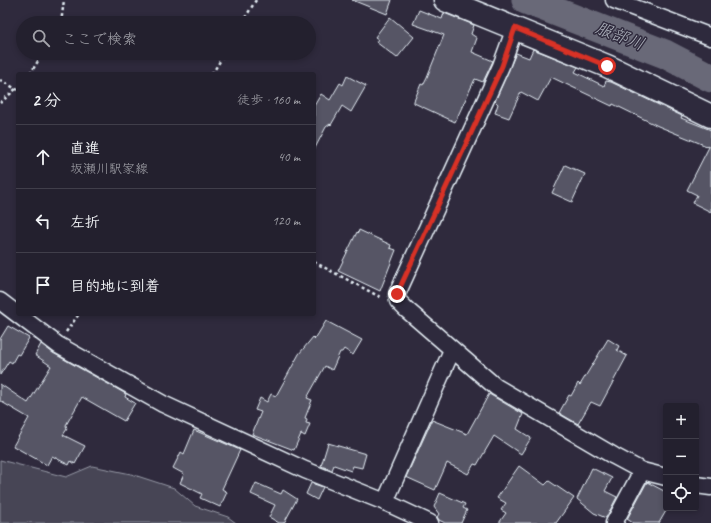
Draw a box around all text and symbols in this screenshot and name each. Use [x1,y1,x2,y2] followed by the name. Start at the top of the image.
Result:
[16,16,316,60] search box
[592,17,648,55] water label: 服部川
[30,27,52,49] icon: search
[62,30,137,49] text: ここで検索
[598,57,616,75] route start
[32,90,61,111] text: 2 分
[237,92,300,108] text: 徒歩 · 160 m
[70,139,100,158] text: 直進
[32,146,54,168] icon: ahead
[278,149,300,165] text: 40 m
[70,161,148,177] text: 坂瀬川駅家線
[32,210,54,232] icon: left
[70,213,100,232] text: 左折
[272,213,300,229] text: 120 m
[32,274,54,296] icon: arrive
[70,277,160,296] text: 目的地に到着
[388,285,406,303] route end
[663,403,699,511] map controls
[663,403,699,439] button: +
[663,439,699,475] button: −
[663,475,699,511] button: locate

